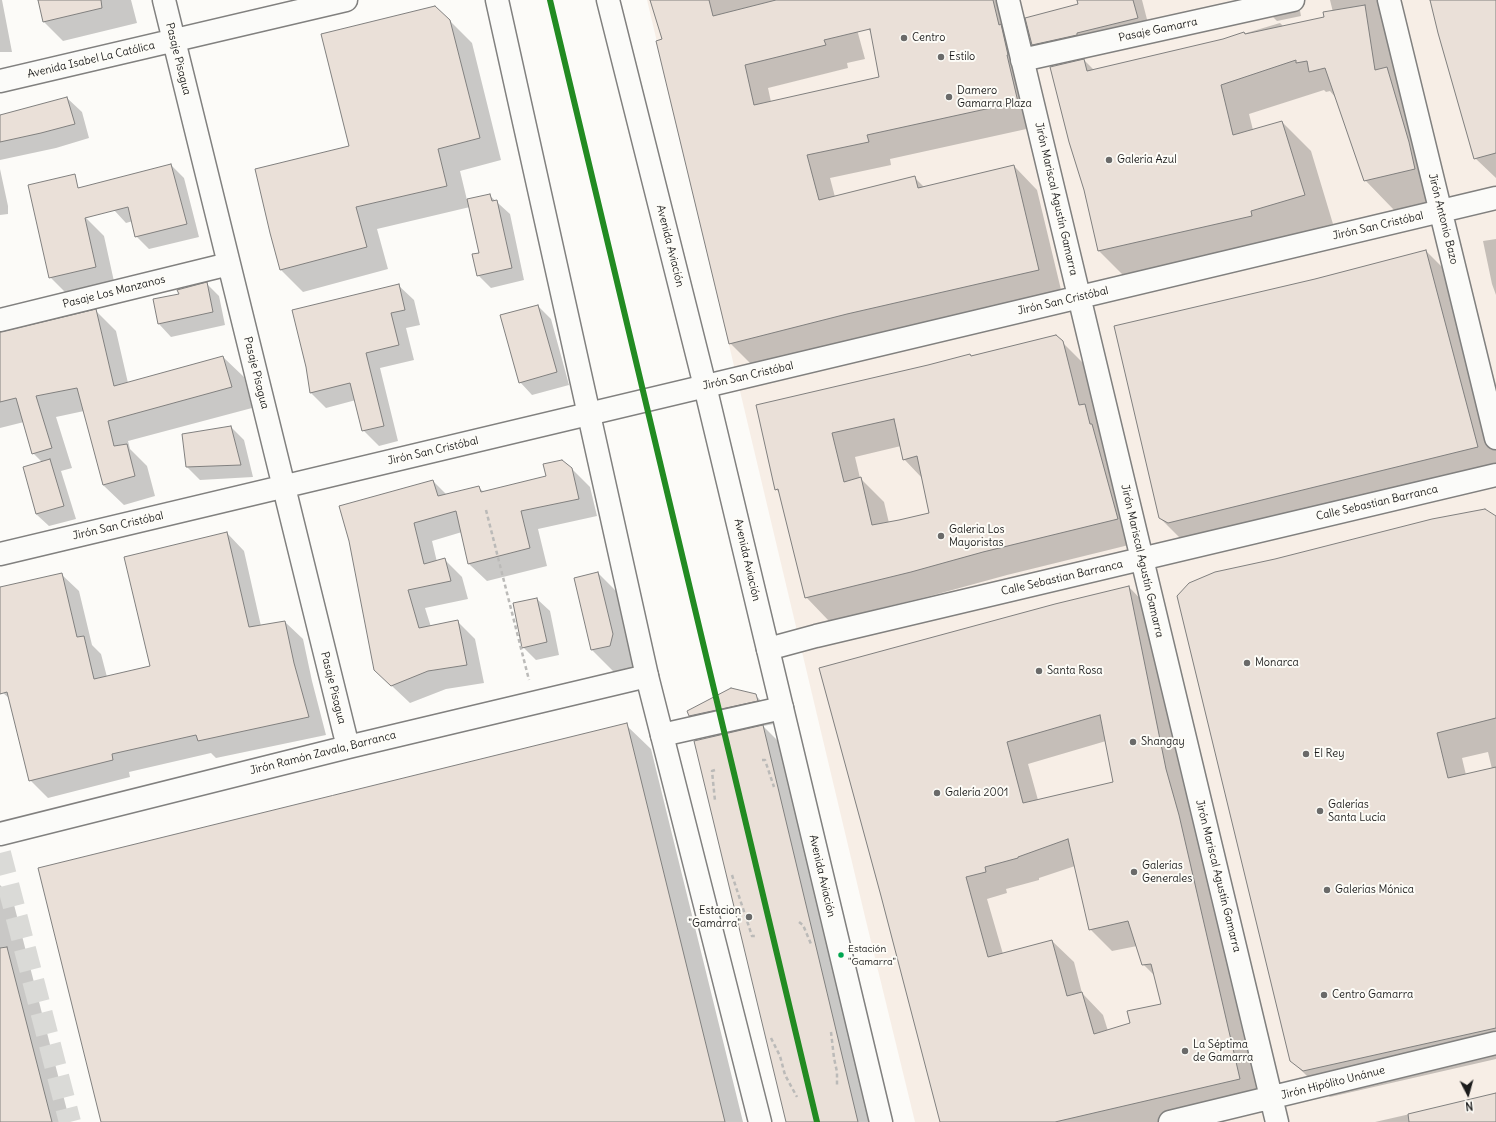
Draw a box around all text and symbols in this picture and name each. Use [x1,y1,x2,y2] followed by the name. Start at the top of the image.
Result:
[1117,15,1199,45] street label: Pasaje Gamarra
[163,21,193,97] street label: Pasaje Pisagua
[912,31,945,45] place label: Centro
[899,33,909,43] marker: Centro
[26,39,156,81] street label: Avenida Isabel La Católica
[949,50,975,64] place label: Estilo
[936,52,946,62] marker: Estilo
[957,84,1032,110] place label: Damero Gamarra Plaza
[944,92,954,102] marker: Damero Gamarra Plaza
[1032,121,1080,277] street label: Jirón Mariscal Agustín Gamarra
[1117,153,1177,167] place label: Galería Azul
[1104,155,1114,165] marker: Galería Azul
[1425,172,1461,266] street label: Jirón Antonio Bazo
[653,204,687,288] street label: Avenida Aviación
[1331,209,1425,243] street label: Jirón San Cristóbal
[61,273,167,311] street label: Pasaje Los Manzanos
[1016,284,1110,318] street label: Jirón San Cristóbal
[241,335,271,411] street label: Pasaje Pisagua
[701,359,795,393] street label: Jirón San Cristóbal
[386,434,480,468] street label: Jirón San Cristóbal
[1118,483,1166,639] street label: Jirón Mariscal Agustín Gamarra
[1315,483,1439,523] street label: Calle Sebastian Barranca
[71,509,165,543] street label: Jirón San Cristóbal
[731,518,763,602] street label: Avenida Aviación
[949,523,1005,549] place label: Galeria Los Mayoristas
[936,531,946,541] marker: Galeria Los Mayoristas
[1000,558,1124,598] street label: Calle Sebastian Barranca
[318,650,348,726] street label: Pasaje Pisagua
[1255,656,1299,670] place label: Monarca
[1242,658,1252,668] marker: Monarca
[1047,664,1103,678] place label: Santa Rosa
[1034,666,1044,676] marker: Santa Rosa
[249,728,397,778] street label: Jirón Ramón Zavala, Barranca
[1141,735,1185,749] place label: Shangay
[1128,737,1138,747] marker: Shangay
[1314,747,1344,761] place label: El Rey
[1301,749,1311,759] marker: El Rey
[945,786,1008,800] place label: Galería 2001
[932,788,942,798] marker: Galería 2001
[1193,798,1243,954] street label: Jirón Mariscal Agustín Gamarra
[1328,798,1386,824] place label: Galerías Santa Lucía
[1315,806,1325,816] marker: Galerías Santa Lucía
[806,834,838,918] street label: Avenida Aviación
[1142,859,1192,885] place label: Galerías Generales
[1129,867,1139,877] marker: Galerías Generales
[1335,883,1414,897] place label: Galerías Mónica
[1322,885,1332,895] marker: Galerías Mónica
[688,904,741,930] place label: Estacion "Gamarra"
[744,912,754,922] marker: Estacion "Gamarra"
[848,943,896,966] place label: Estación "Gamarra"
[836,950,846,960] marker: Estación "Gamarra"
[1332,988,1413,1002] place label: Centro Gamarra
[1319,990,1329,1000] marker: Centro Gamarra
[1193,1038,1253,1064] place label: La Séptima de Gamarra
[1180,1046,1190,1056] marker: La Séptima de Gamarra
[1280,1064,1386,1102] street label: Jirón Hipólito Unánue
[1448,1074,1488,1114] north arrow
[1465,1099,1474,1113] text: N

